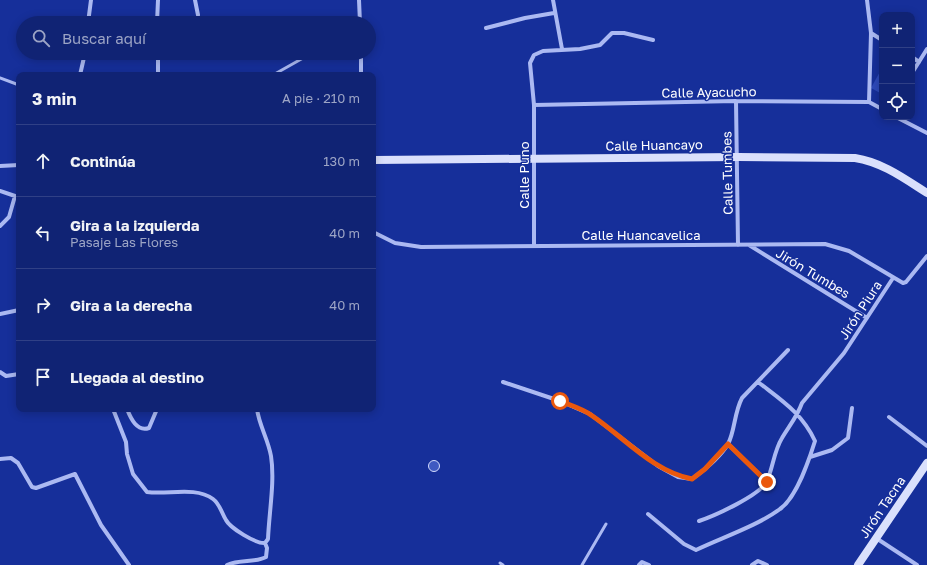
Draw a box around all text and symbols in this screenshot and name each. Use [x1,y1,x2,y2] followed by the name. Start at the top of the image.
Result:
[879,12,915,120] map controls
[879,12,915,48] button: +
[16,16,376,60] search box
[30,27,52,49] icon: search
[62,29,146,47] text: Buscar aquí
[879,48,915,84] button: −
[661,83,757,101] street label: Calle Ayacucho
[879,84,915,120] button: locate
[32,88,76,109] text: 3 min
[282,90,360,106] text: A pie · 210 m
[718,131,736,215] street label: Calle Tumbes
[605,136,703,154] street label: Calle Huancayo
[516,141,532,209] street label: Calle Puno
[32,150,54,172] icon: ahead
[70,152,136,170] text: Continúa
[323,153,360,169] text: 130 m
[70,216,200,234] text: Gira a la izquierda
[32,222,54,244] icon: left
[329,225,360,241] text: 40 m
[581,227,701,243] street label: Calle Huancavelica
[70,234,178,250] text: Pasaje Las Flores
[773,245,853,301] street label: Jirón Tumbes
[835,278,885,342] street label: Jirón Piura
[32,294,54,316] icon: right
[70,296,192,314] text: Gira a la derecha
[329,297,360,313] text: 40 m
[32,366,54,388] icon: arrive
[70,368,204,386] text: Llegada al destino
[551,392,569,410] route start
[758,473,776,491] route end
[855,473,909,541] street label: Jirón Tacna

